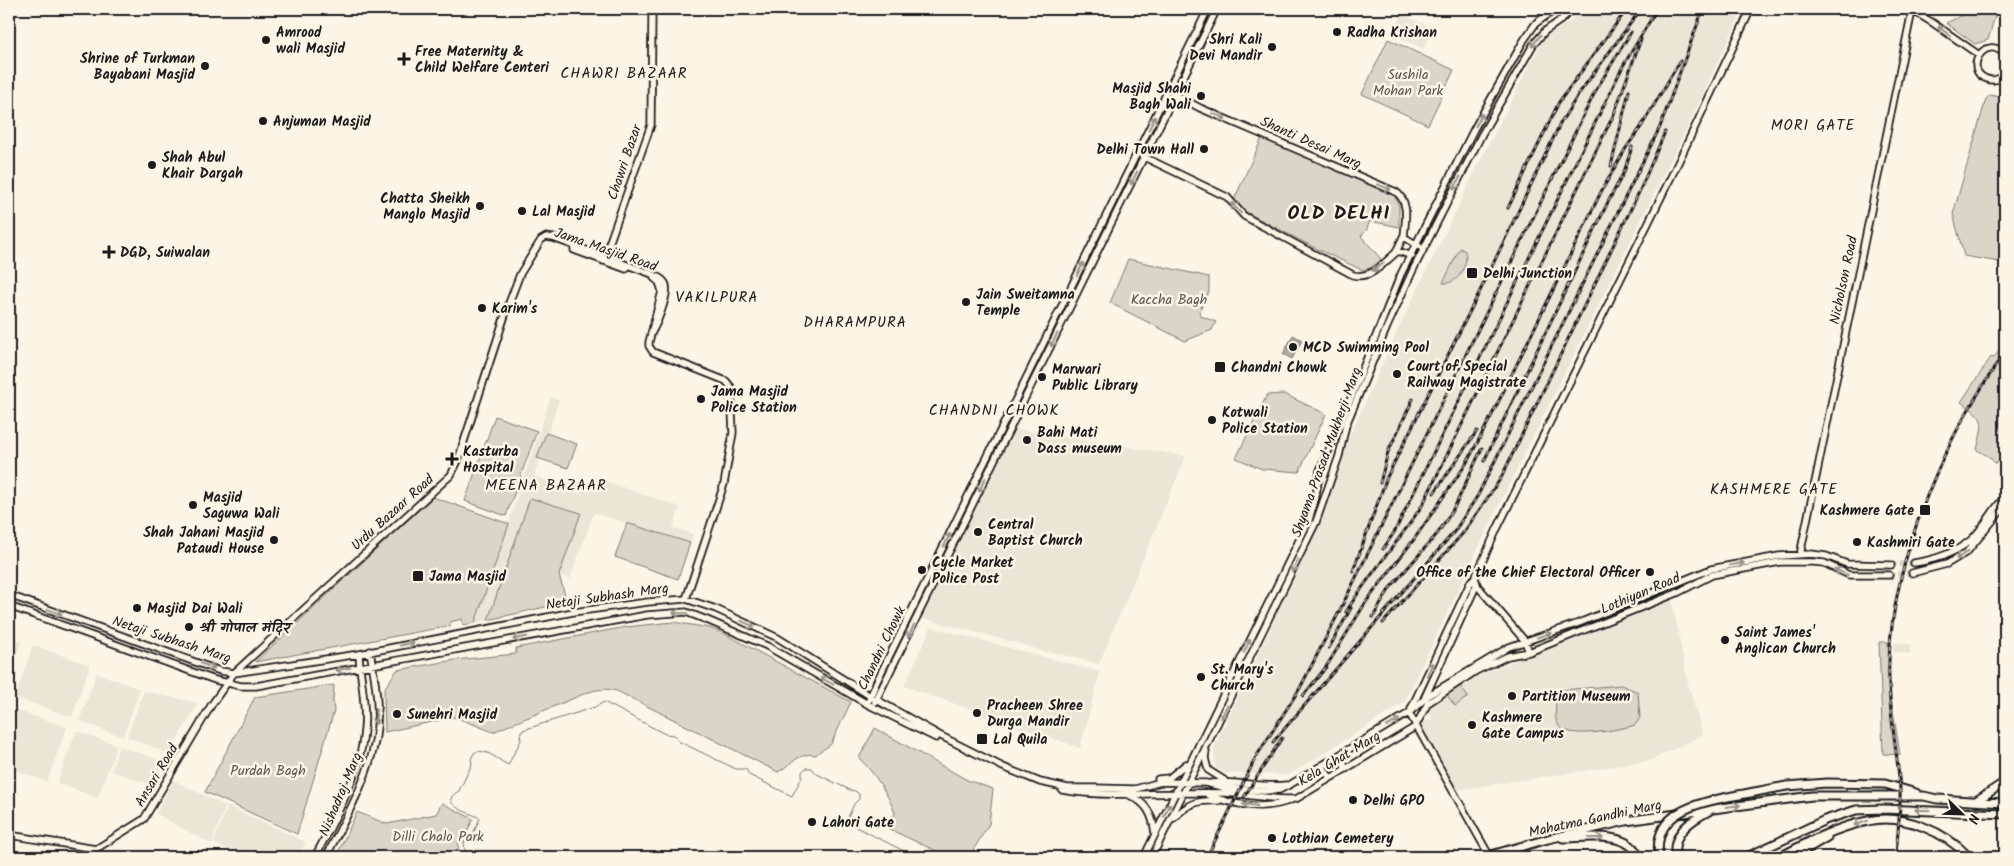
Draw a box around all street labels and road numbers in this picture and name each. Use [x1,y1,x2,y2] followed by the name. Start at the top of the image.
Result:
[1256,111,1365,175] street label: Shanti Desai Marg
[602,120,649,203] street label: Chawri Bazar
[551,222,661,278] street label: Jama Masjid Road
[1824,233,1864,326] street label: Nicholson Road
[1286,364,1368,540] street label: Shyama Prasad Mukherji Marg
[346,469,440,556] street label: Urdu Bazaar Road
[1597,567,1685,621] street label: Lothiyan Road
[544,577,670,617] street label: Netaji Subhash Marg
[852,602,912,694] street label: Chandni Chowk
[109,610,234,670] street label: Netaji Subhash Marg
[1294,726,1385,792] street label: Kela Ghat Marg
[129,739,185,811] street label: Ansari Road
[313,749,368,840] street label: Nishadraj Marg
[1527,794,1664,844] street label: Mahatma Gandhi Marg

